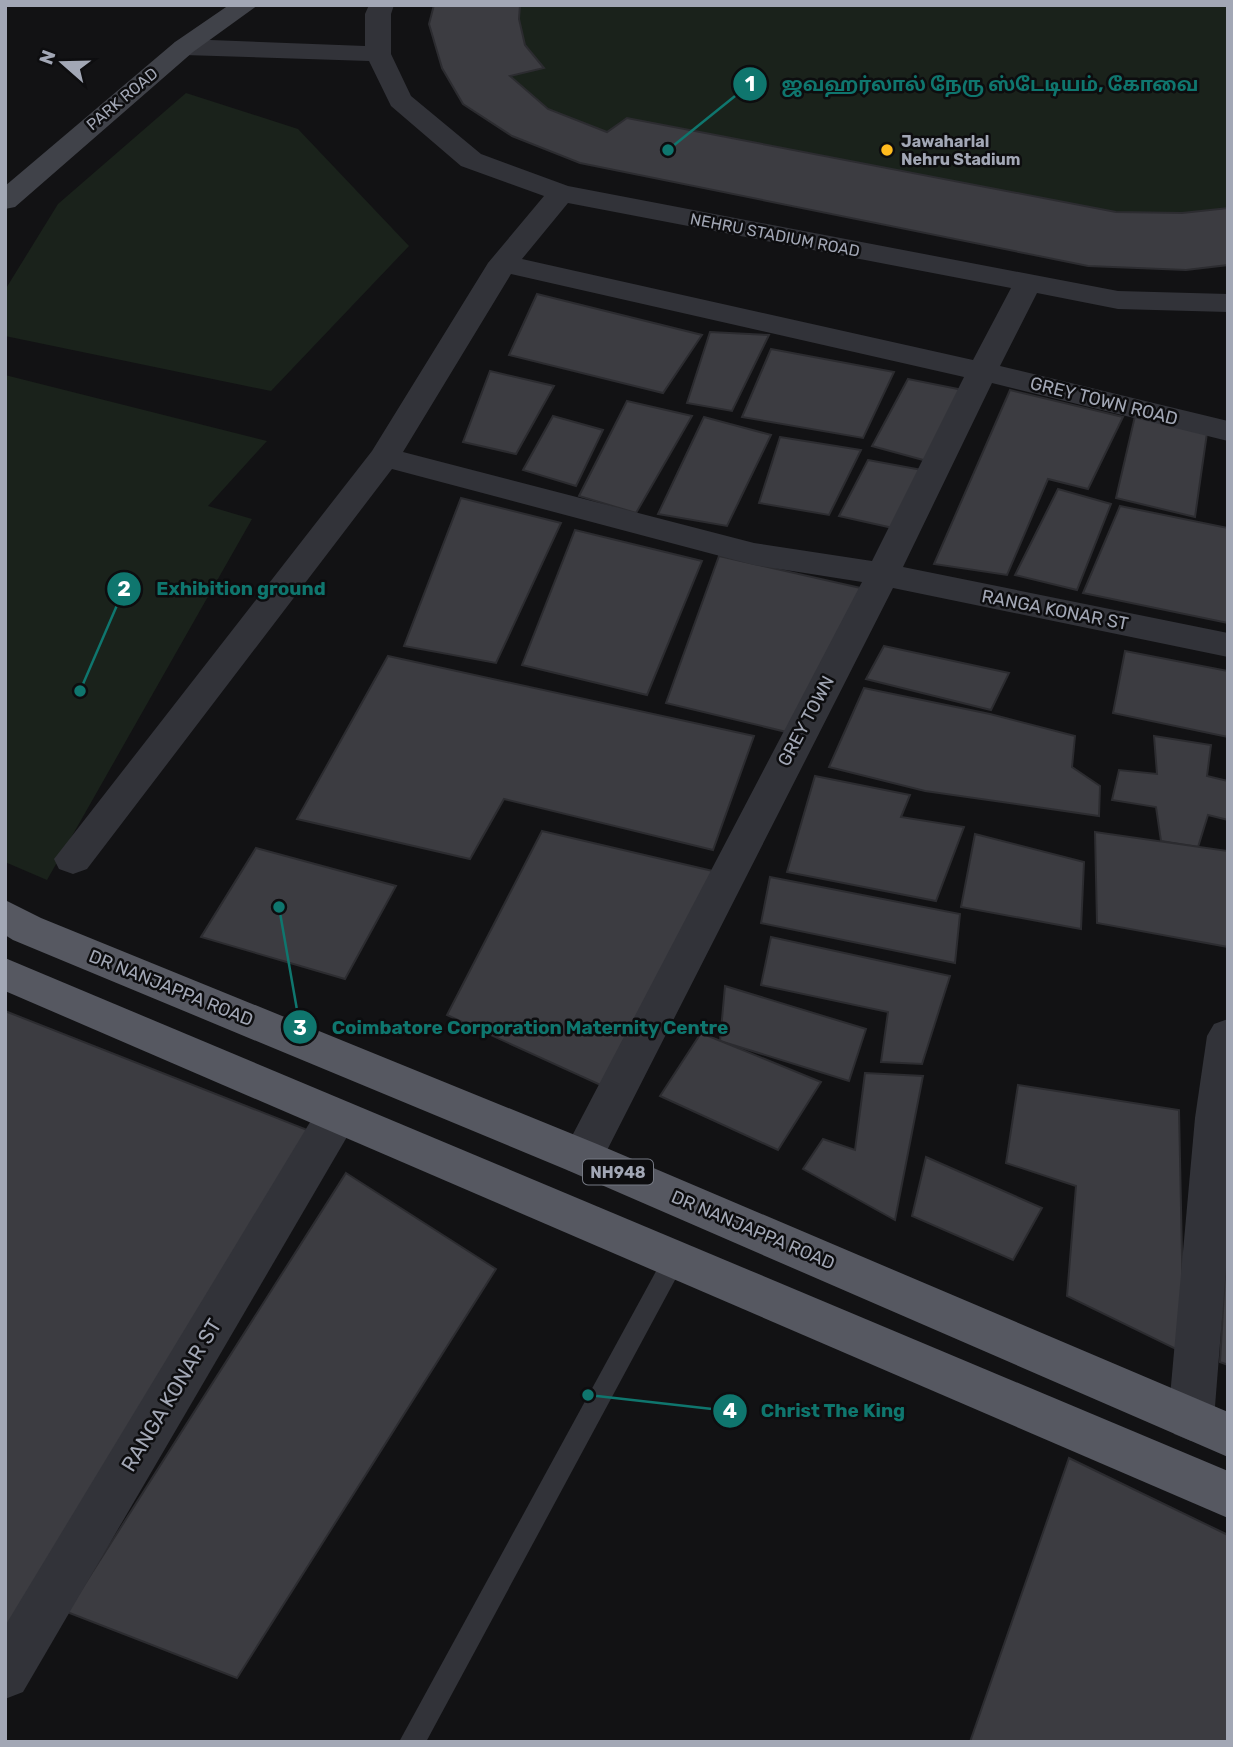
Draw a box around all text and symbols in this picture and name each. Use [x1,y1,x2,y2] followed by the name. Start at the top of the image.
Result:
[28,28,98,98] north arrow
[34,47,61,68] text: N
[83,64,161,134] street label: PARK ROAD
[732,64,1212,104] callout: ஜவஹர்லால் நேரு ஸ்டேடியம், கோவை
[745,71,755,96] text: 1
[782,73,1199,98] text: ஜவஹர்லால் நேரு ஸ்டேடியம், கோவை
[901,132,1020,169] place label: Jawaharlal Nehru Stadium
[879,142,895,158] marker: Jawaharlal Nehru Stadium
[688,209,862,261] street label: NEHRU STADIUM ROAD
[1028,372,1180,430] street label: GREY TOWN ROAD
[107,569,339,609] callout: Exhibition ground
[117,576,131,601] text: 2
[156,577,326,600] text: Exhibition ground
[980,585,1130,635] street label: RANGA KONAR ST
[773,672,839,770] street label: GREY TOWN
[86,945,256,1031] street label: DR NANJAPPA ROAD
[282,1007,743,1047] callout: Coimbatore Corporation Maternity Centre
[293,1015,307,1040] text: 3
[332,1016,728,1039] text: Coimbatore Corporation Maternity Centre
[583,1160,653,1184] road number: NH948
[668,1186,838,1274] street label: DR NANJAPPA ROAD
[116,1314,226,1476] street label: RANGA KONAR ST
[712,1391,920,1431] callout: Christ The King
[723,1398,737,1423] text: 4
[761,1399,905,1422] text: Christ The King

